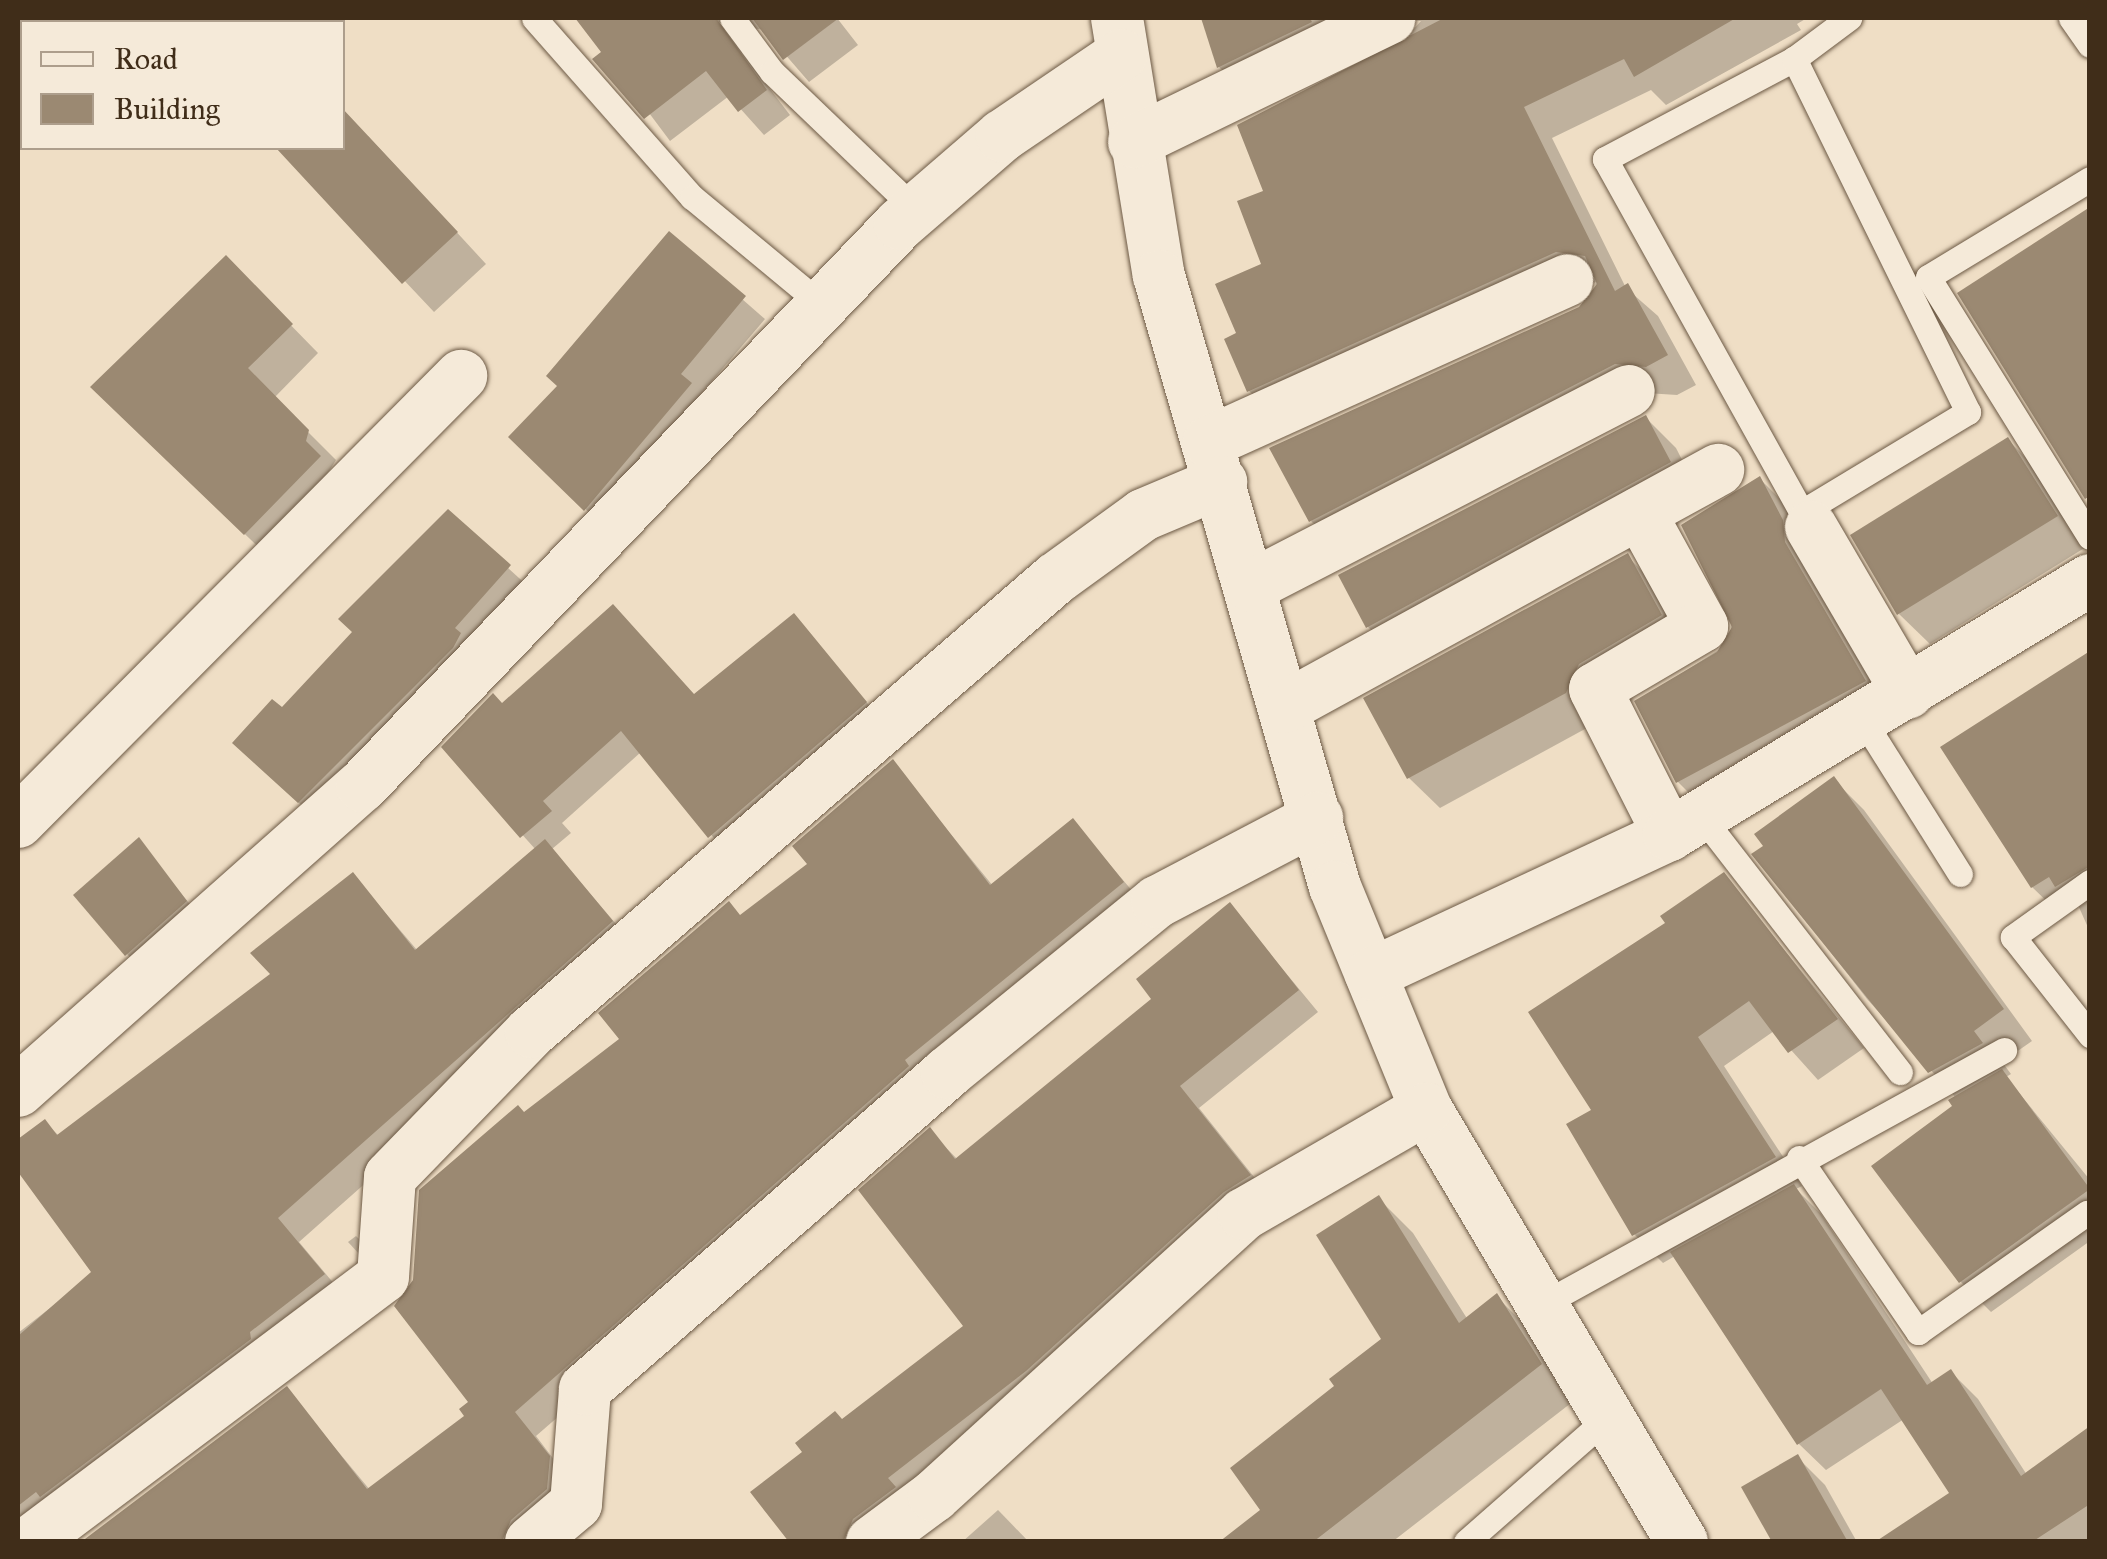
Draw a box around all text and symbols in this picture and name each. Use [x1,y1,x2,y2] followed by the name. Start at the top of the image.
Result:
[20,20,345,150] legend
[114,41,178,77] text: Road
[114,91,220,127] text: Building

